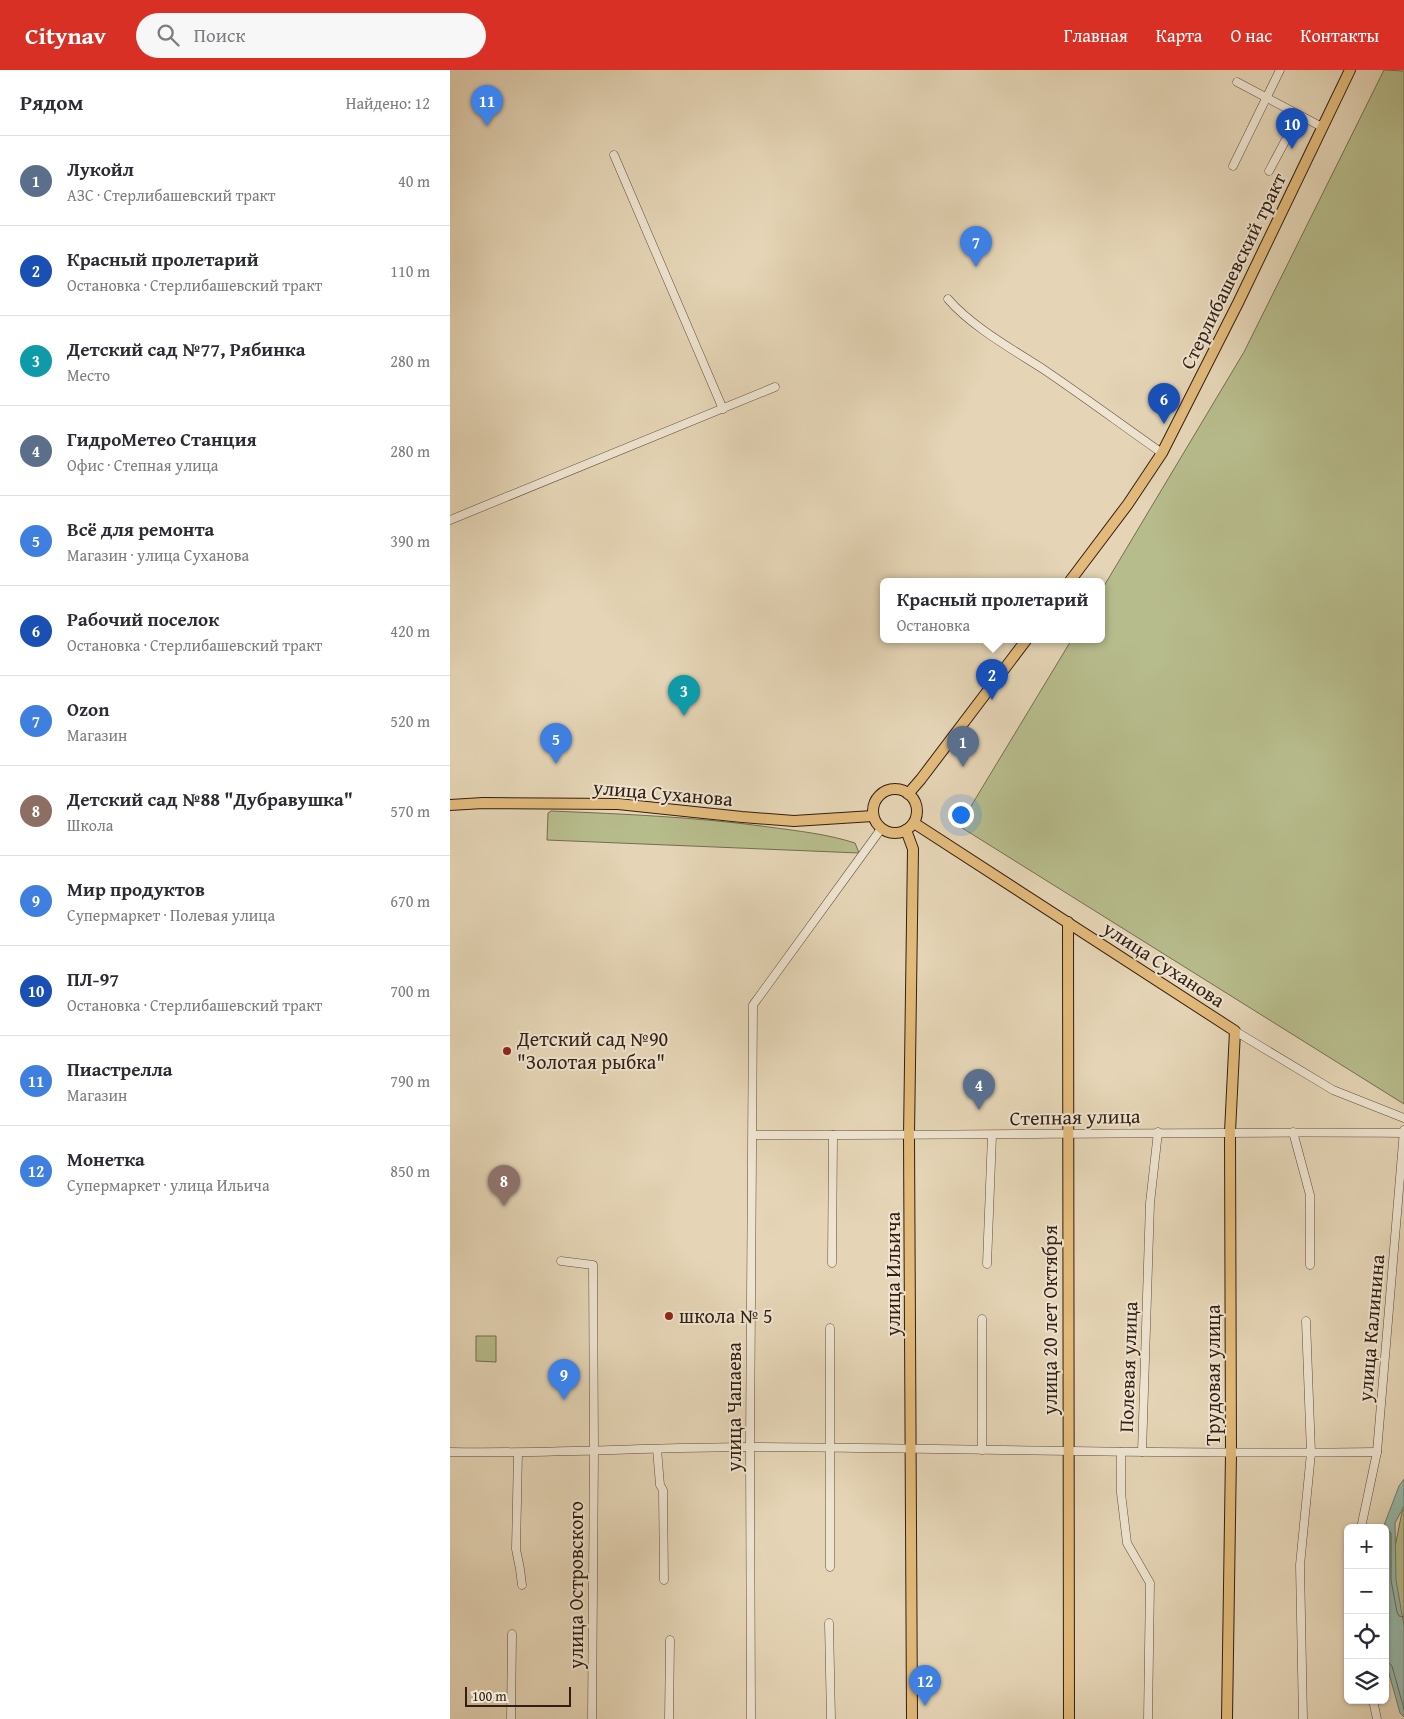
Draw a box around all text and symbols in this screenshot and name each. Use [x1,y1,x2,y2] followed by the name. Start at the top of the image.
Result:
[136,13,486,58] search box
[25,18,106,53] text: Citynav
[154,21,182,49] icon: search
[194,21,245,49] text: Поиск
[1064,22,1128,49] text: Главная
[1156,22,1202,49] text: Карта
[1230,22,1272,49] text: О нас
[1300,22,1379,49] text: Контакты
[471,85,503,126] pin: 11
[20,87,83,118] text: Рядом
[346,91,430,115] text: Найдено: 12
[1276,108,1308,149] pin: 10
[67,155,134,183] text: Лукойл
[1172,167,1293,374] street label: Стерлибашевский тракт
[32,169,40,193] text: 1
[398,169,430,193] text: 40 m
[67,183,276,207] text: АЗС · Стерлибашевский тракт
[960,226,992,267] pin: 7
[67,245,259,273] text: Красный пролетарий
[32,259,40,283] text: 2
[390,259,430,283] text: 110 m
[67,273,322,297] text: Остановка · Стерлибашевский тракт
[67,335,305,363] text: Детский сад №77, Рябинка
[32,349,40,373] text: 3
[390,349,430,373] text: 280 m
[67,363,110,387] text: Место
[1148,383,1180,424] pin: 6
[67,425,257,453] text: ГидроМетео Станция
[32,439,40,463] text: 4
[390,439,430,463] text: 280 m
[67,453,218,477] text: Офис · Степная улица
[67,515,214,543] text: Всё для ремонта
[32,529,40,553] text: 5
[390,529,430,553] text: 390 m
[67,543,249,567] text: Магазин · улица Суханова
[880,578,1105,643] popup
[897,585,1088,613] text: Красный пролетарий
[67,605,219,633] text: Рабочий поселок
[897,613,970,637] text: Остановка
[32,619,40,643] text: 6
[390,619,430,643] text: 420 m
[67,633,322,657] text: Остановка · Стерлибашевский тракт
[976,659,1008,700] pin: 2
[668,675,700,716] pin: 3
[67,695,109,723] text: Ozon
[32,709,40,733] text: 7
[390,709,430,733] text: 520 m
[67,723,127,747] text: Магазин
[540,723,572,764] pin: 5
[947,726,979,767] pin: 1
[591,772,735,813] street label: улица Суханова
[67,785,353,813] text: Детский сад №88 "Дубравушка"
[32,799,40,823] text: 8
[390,799,430,823] text: 570 m
[948,802,974,828] your location
[67,813,113,837] text: Школа
[67,875,205,903] text: Мир продуктов
[32,889,40,913] text: 9
[390,889,430,913] text: 670 m
[67,903,275,927] text: Супермаркет · Полевая улица
[1097,913,1231,1014] street label: улица Суханова
[67,965,119,993] text: ПЛ-97
[28,979,44,1003] text: 10
[390,979,430,1003] text: 700 m
[67,993,322,1017] text: Остановка · Стерлибашевский тракт
[516,1024,668,1076] place label: Детский сад №90 "Золотая рыбка"
[501,1045,513,1057] marker: Детский сад №90 "Золотая рыбка"
[67,1055,173,1083] text: Пиастрелла
[28,1069,44,1093] text: 11
[390,1069,430,1093] text: 790 m
[963,1069,995,1110] pin: 4
[67,1083,127,1107] text: Магазин
[1009,1101,1141,1132] street label: Степная улица
[67,1145,145,1173] text: Монетка
[28,1159,44,1183] text: 12
[390,1159,430,1183] text: 850 m
[488,1165,520,1206] pin: 8
[67,1173,270,1197] text: Супермаркет · улица Ильича
[878,1211,907,1337] street label: улица Ильича
[1035,1225,1064,1416] street label: улица 20 лет Октября
[1350,1253,1391,1404] street label: улица Калинина
[1111,1300,1144,1433] street label: Полевая улица
[679,1301,773,1330] place label: школа № 5
[1198,1304,1227,1446] street label: Трудовая улица
[663,1310,675,1322] marker: школа № 5
[719,1342,748,1473] street label: улица Чапаева
[548,1359,580,1400] pin: 9
[561,1501,590,1670] street label: улица Островского
[1344,1524,1389,1704] map controls
[1344,1524,1389,1569] button: +
[1344,1569,1389,1614] button: −
[1344,1614,1389,1659] button: locate
[1344,1659,1389,1704] button: layers
[909,1665,941,1706] pin: 12
[465,1684,571,1707] scale bar
[472,1686,507,1706] text: 100 m

